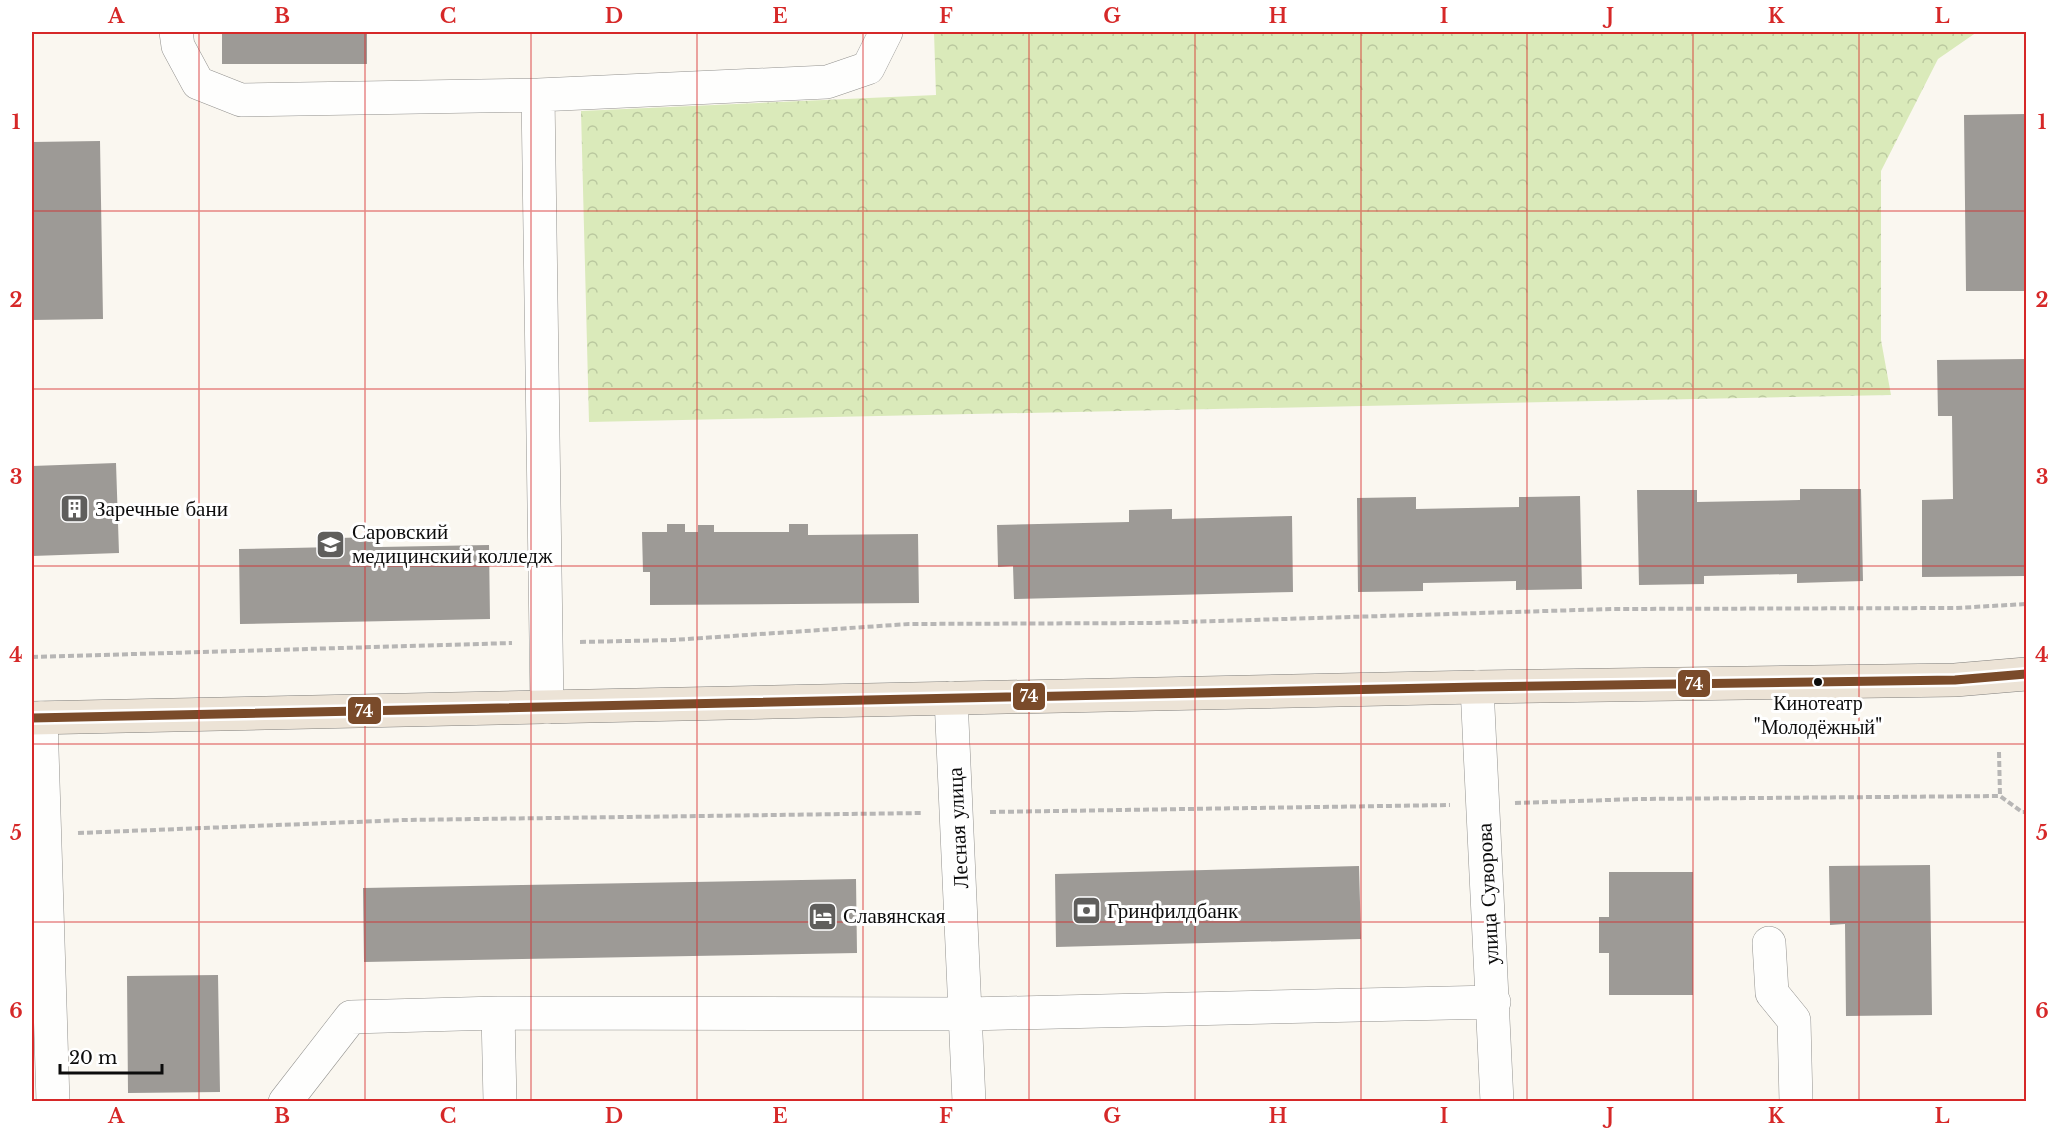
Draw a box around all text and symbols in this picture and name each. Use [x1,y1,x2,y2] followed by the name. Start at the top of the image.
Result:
[107,4,125,28] text: A
[274,4,290,28] text: B
[440,4,456,28] text: C
[605,4,623,28] text: D
[772,4,788,28] text: E
[939,4,953,28] text: F
[1103,4,1121,28] text: G
[1269,4,1288,28] text: H
[1440,4,1448,28] text: I
[1602,4,1614,28] text: J
[1768,4,1785,28] text: K
[1934,4,1950,28] text: L
[12,110,21,134] text: 1
[2038,110,2047,134] text: 1
[9,288,23,312] text: 2
[2035,288,2049,312] text: 2
[10,465,22,489] text: 3
[2036,465,2048,489] text: 3
[58,493,90,525] building icon: Заречные бани
[95,496,228,522] place label: Заречные бани
[352,519,553,569] place label: Саровский медицинский колледж
[315,528,347,560] school or university icon: Саровский медицинский колледж
[9,643,23,667] text: 4
[2035,643,2049,667] text: 4
[1677,669,1711,698] line badge: 74
[1685,674,1703,694] text: 74
[1812,676,1824,688] marker: Кинотеатр "Молодёжный"
[1012,682,1046,711] line badge: 74
[1020,686,1038,706] text: 74
[1754,691,1882,739] place label: Кинотеатр "Молодёжный"
[347,696,382,725] line badge: 74
[355,701,373,721] text: 74
[942,766,974,889] street label: Лесная улица
[10,821,22,845] text: 5
[2036,821,2048,845] text: 5
[1471,822,1505,966] street label: улица Суворова
[1070,895,1102,927] bank icon: Гринфилдбанк
[1107,898,1239,924] place label: Гринфилдбанк
[806,900,838,932] hotel icon: Славянская
[843,903,946,929] place label: Славянская
[9,999,23,1023] text: 6
[2035,999,2049,1023] text: 6
[60,1037,162,1075] scale bar
[69,1047,117,1069] text: 20 m
[107,1104,125,1128] text: A
[274,1104,290,1128] text: B
[440,1104,456,1128] text: C
[605,1104,623,1128] text: D
[772,1104,788,1128] text: E
[939,1104,953,1128] text: F
[1103,1104,1121,1128] text: G
[1269,1104,1288,1128] text: H
[1440,1104,1448,1128] text: I
[1602,1104,1614,1128] text: J
[1768,1104,1785,1128] text: K
[1934,1104,1950,1128] text: L

